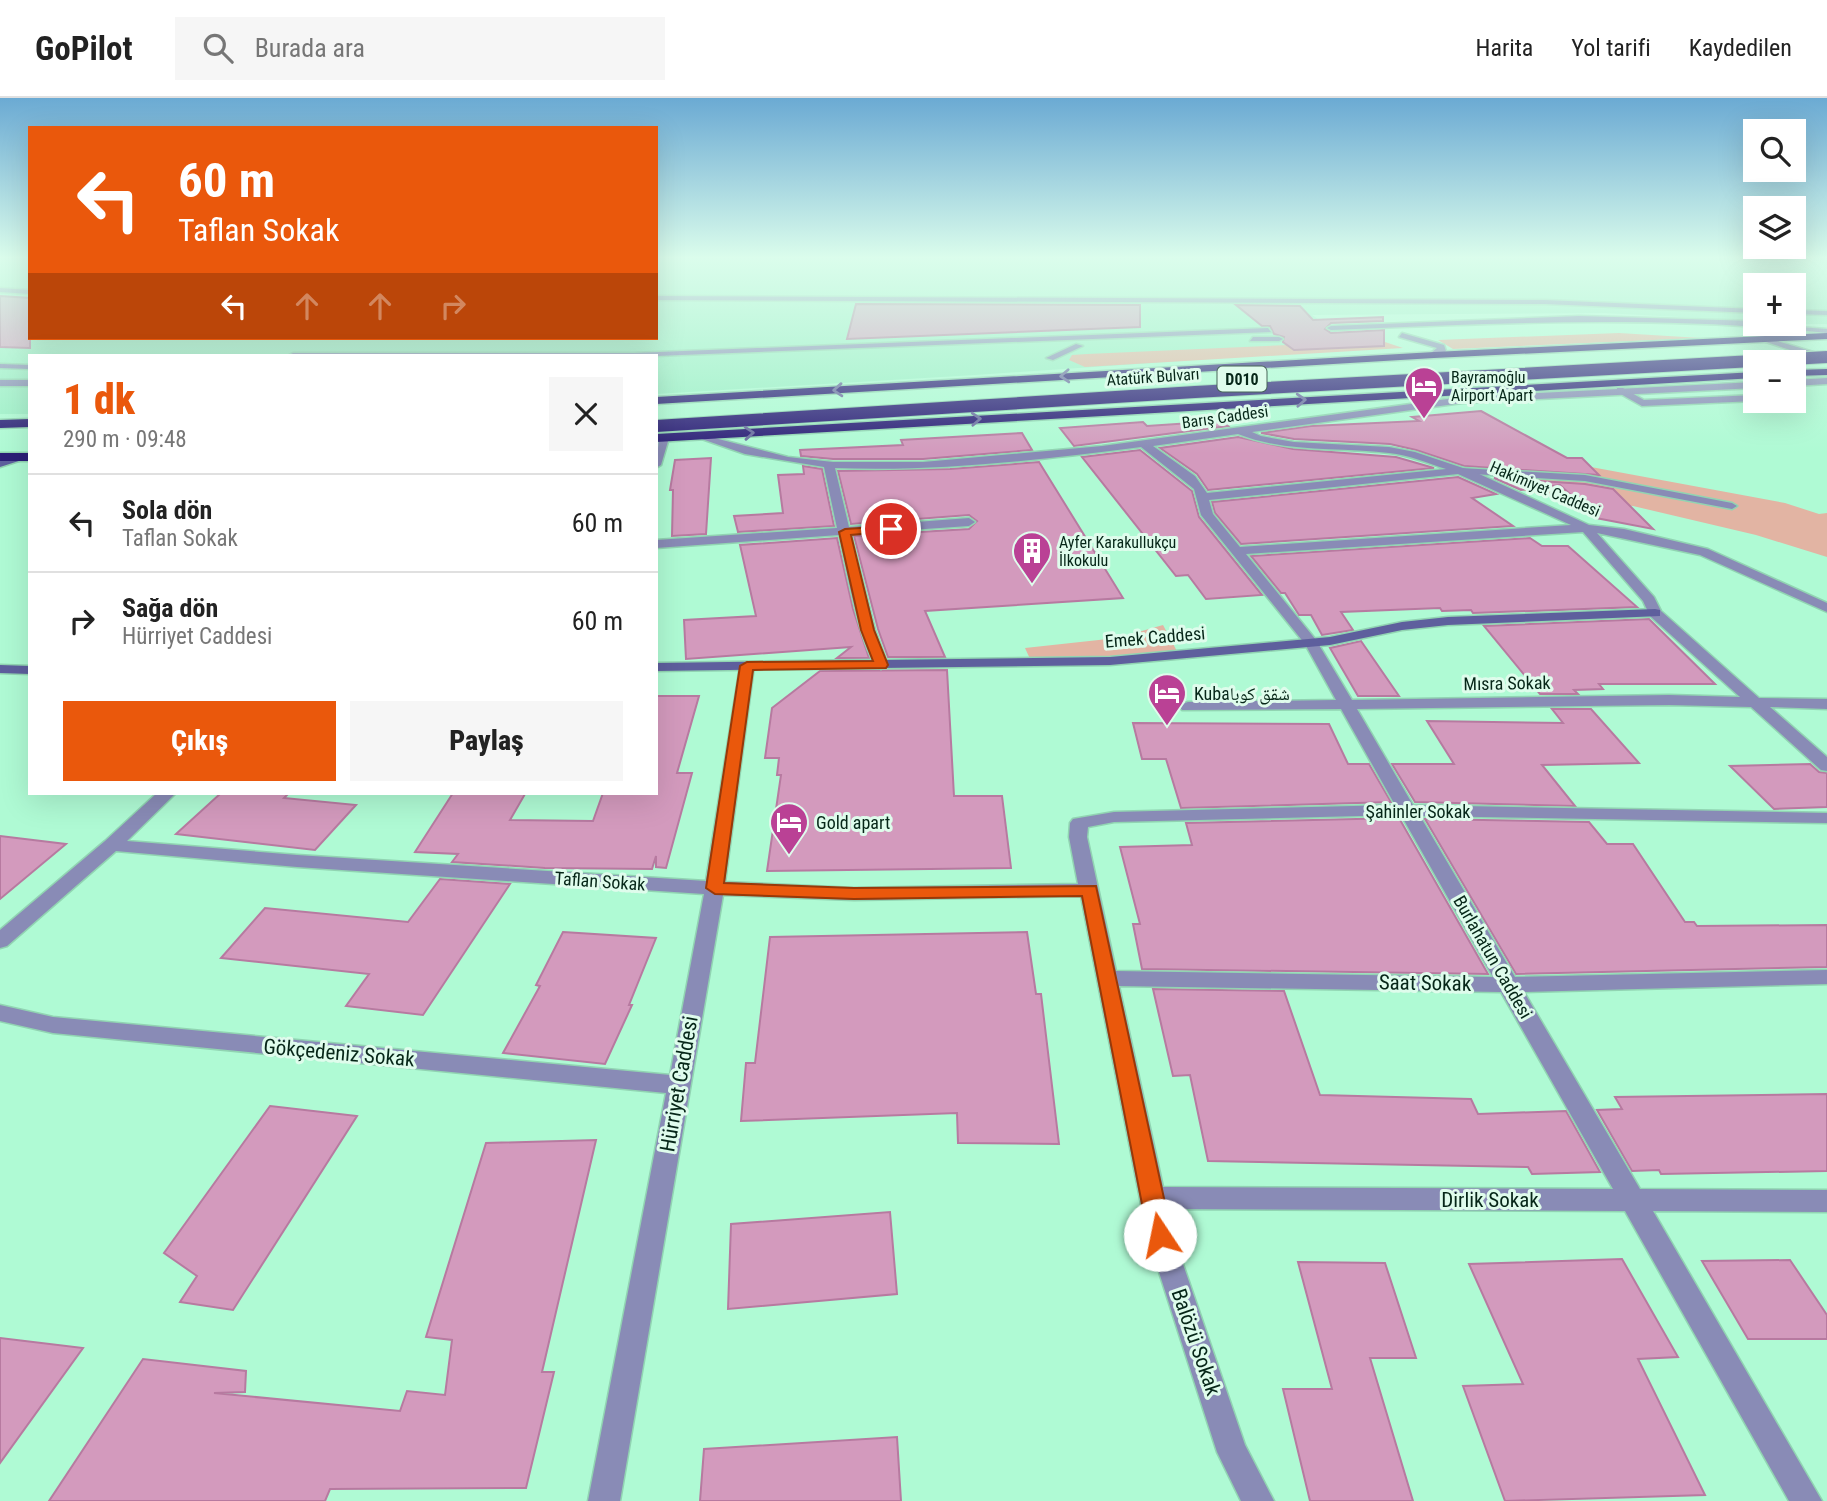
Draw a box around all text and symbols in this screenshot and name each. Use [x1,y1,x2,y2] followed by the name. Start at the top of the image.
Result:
[175,17,665,80] search box
[35,29,133,68] text: GoPilot
[199,29,237,67] icon: search
[255,33,365,63] text: Burada ara
[1476,34,1533,62] text: Harita
[1571,34,1651,62] text: Yol tarifi
[1689,34,1792,62] text: Kaydedilen
[1743,119,1806,413] map controls
[1743,119,1806,182] button: search
[178,152,275,209] text: 60 m
[63,154,154,245] icon: left
[1743,196,1806,259] button: layers
[178,211,339,249] text: Taflan Sokak
[1743,273,1806,336] button: +
[215,287,253,325] icon: left
[288,287,326,325] icon: ahead
[361,287,399,325] icon: ahead
[434,287,472,325] icon: right
[1743,350,1806,413] button: −
[1106,364,1200,390] street label: Atatürk Bulvarı
[1403,365,1445,420] hotel icon: Bayramoğlu Airport Apart
[1218,366,1266,392] road number: D010
[1059,368,1070,383] one-way arrow
[1451,368,1533,405] place label: Bayramoğlu Airport Apart
[63,375,135,424] text: 1 dk
[549,377,623,451] button: close
[832,382,843,397] one-way arrow
[1296,393,1307,408] one-way arrow
[1181,402,1269,432] street label: Barış Caddesi
[971,412,982,427] one-way arrow
[63,426,187,453] text: 290 m · 09:48
[744,426,755,441] one-way arrow
[1487,457,1603,521] street label: Hakimiyet Caddesi
[122,495,212,525] text: Sola dön
[861,499,921,559] pin
[63,504,101,542] icon: left
[572,508,623,538] text: 60 m
[872,510,910,548] icon: arrive
[122,525,238,552] text: Taflan Sokak
[1011,530,1053,585] building icon: Ayfer Karakullukçu İlkokulu
[1059,533,1176,570] place label: Ayfer Karakullukçu İlkokulu
[122,593,218,623] text: Sağa dön
[63,602,101,640] icon: right
[572,606,623,636] text: 60 m
[1104,622,1206,652] street label: Emek Caddesi
[122,623,272,650] text: Hürriyet Caddesi
[1146,672,1188,727] hotel icon: Kubaشقق كوبا
[1463,672,1551,694] street label: Mısra Sokak
[1194,683,1290,705] place label: Kubaشقق كوبا
[63,701,336,781] button: Çıkış
[350,701,623,781] button: Paylaş
[768,801,810,856] hotel icon: Gold apart
[1366,801,1470,822] street label: Şahinler Sokak
[816,812,890,833] place label: Gold apart
[554,867,646,895] street label: Taflan Sokak
[1449,892,1537,1022] street label: Burlahatun Caddesi
[1379,970,1472,996] street label: Saat Sokak
[655,1014,703,1154] street label: Hürriyet Caddesi
[263,1034,416,1072] street label: Gökçedeniz Sokak
[1441,1188,1539,1212] street label: Dirlik Sokak
[1123,1198,1197,1272] position arrow
[1167,1285,1226,1399] street label: Balözü Sokak

